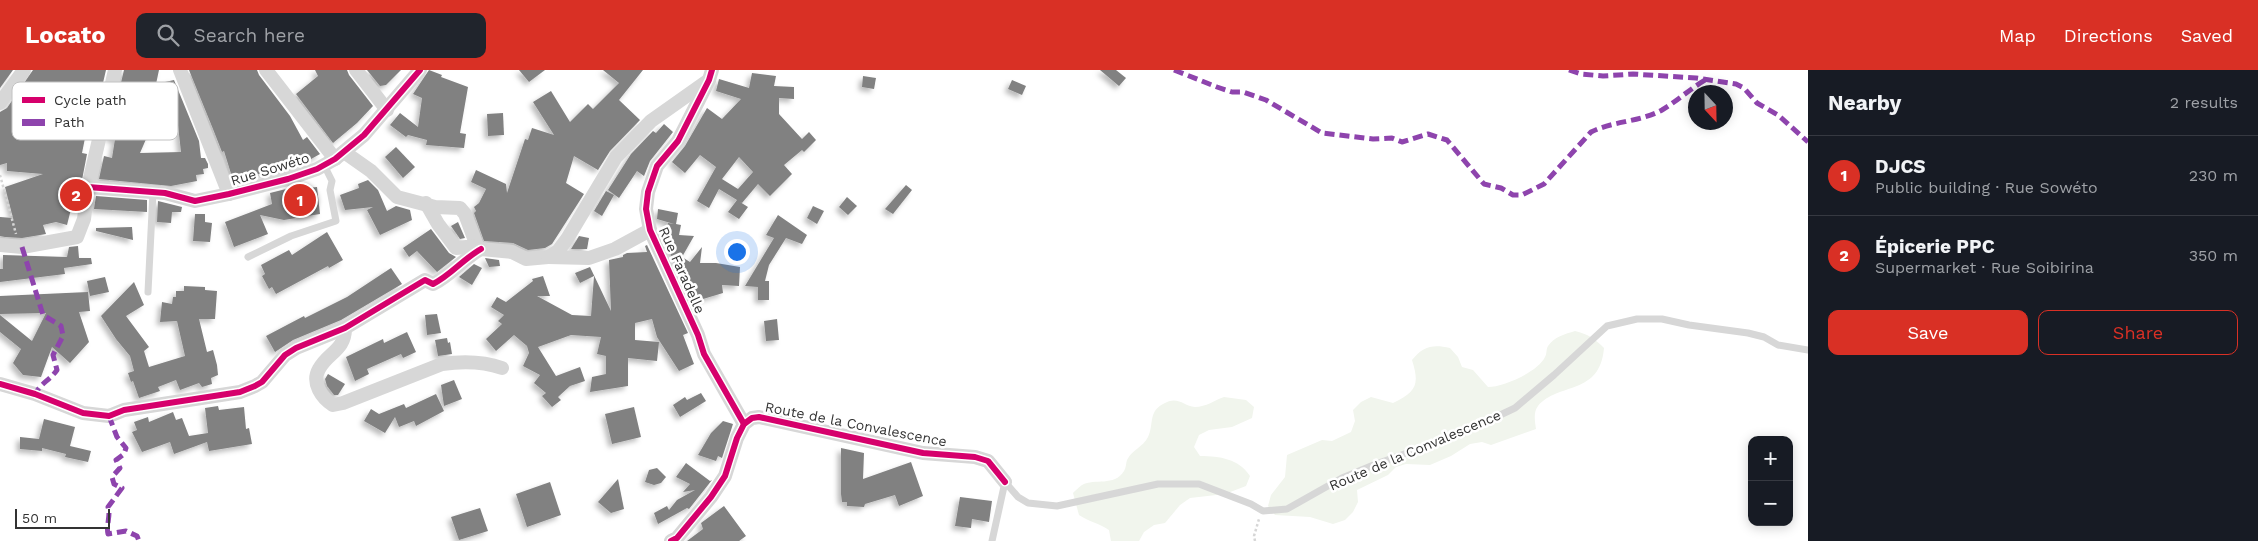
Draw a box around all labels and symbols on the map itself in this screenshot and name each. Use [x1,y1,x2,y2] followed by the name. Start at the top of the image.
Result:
[12,82,178,140] legend
[1688,85,1733,130] north arrow
[54,92,127,108] text: Cycle path
[54,114,85,130] text: Path
[229,149,311,189] street label: Rue Sowéto
[60,176,92,214] pin: 2
[284,181,316,219] pin: 1
[656,224,708,316] street label: Rue Faradelle
[724,239,750,265] your location
[764,399,948,449] street label: Route de la Convalescence
[1327,407,1503,493] street label: Route de la Convalescence
[15,506,110,529] scale bar

